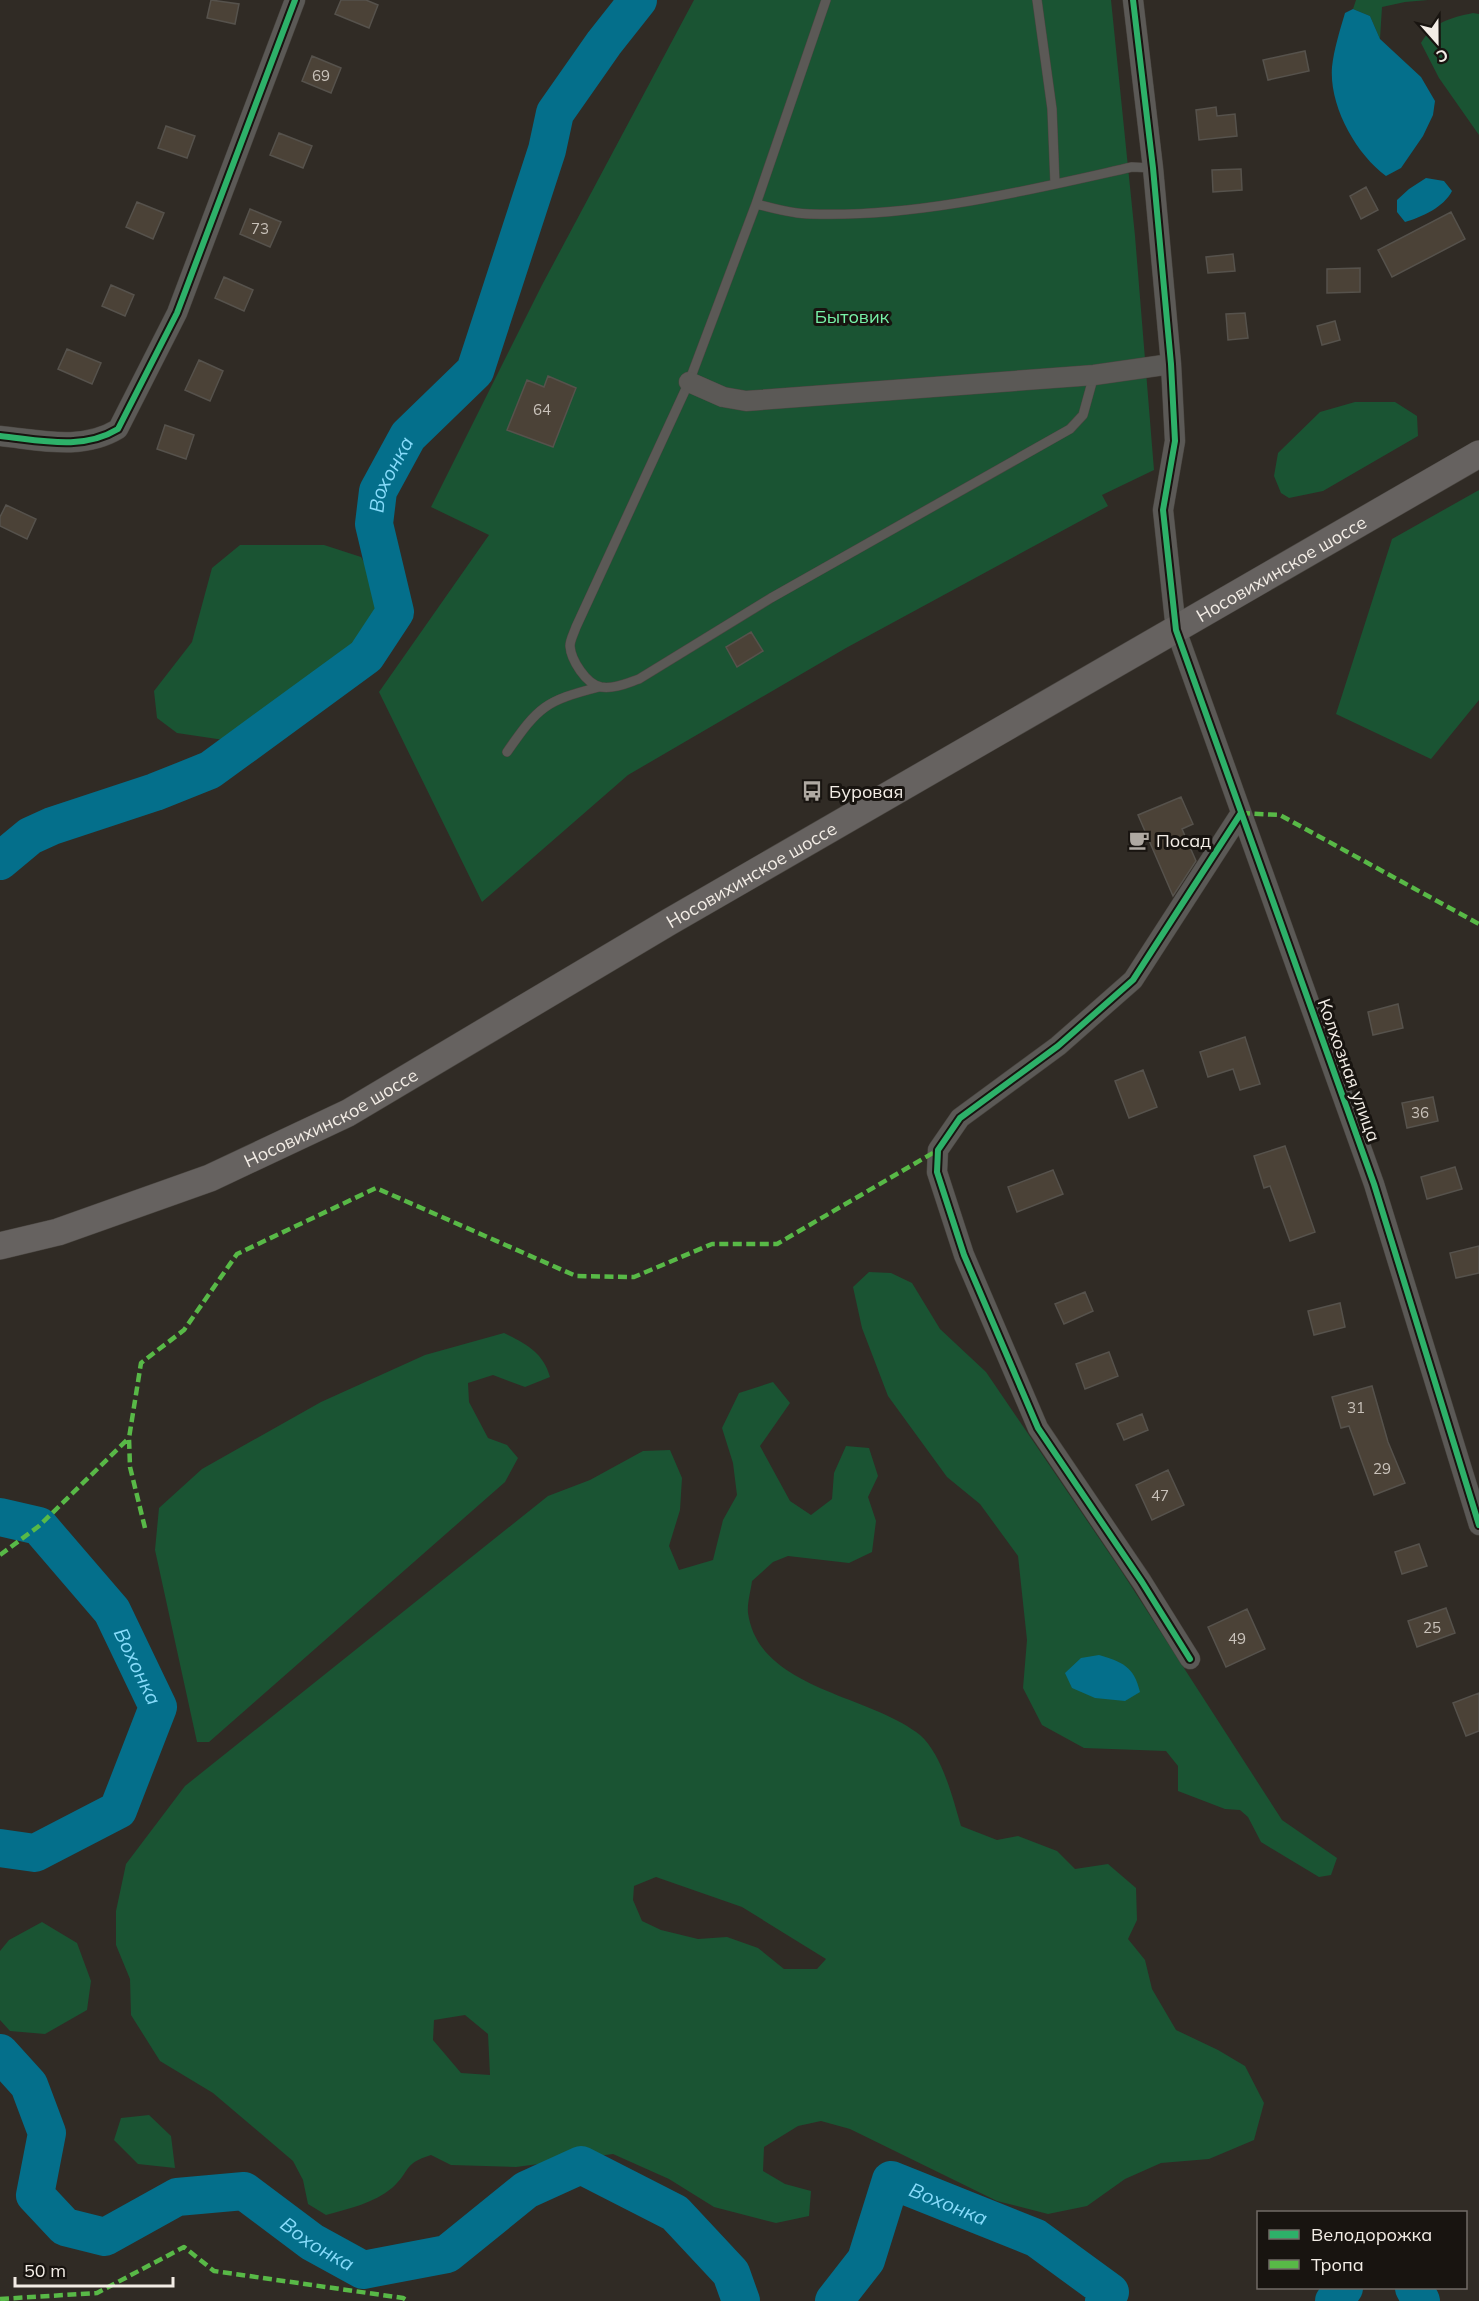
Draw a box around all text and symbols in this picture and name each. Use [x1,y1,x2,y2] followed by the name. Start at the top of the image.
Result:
[1407,12,1467,72] north arrow
[1434,45,1451,67] text: С
[312,66,330,85] house number: 69
[251,219,269,238] house number: 73
[815,305,890,328] park label: Бытовик
[533,400,551,419] house number: 64
[363,432,418,514] water label: Вохонка
[1192,510,1371,627] street label: Носовихинское шоссе
[800,779,824,803] bus stop icon: Буровая
[829,780,903,803] place label: Буровая
[662,816,841,933] street label: Носовихинское шоссе
[1127,828,1151,852] cafe icon: Посад
[1156,829,1211,852] place label: Посад
[1312,995,1386,1145] street label: Колхозная улица
[240,1063,422,1172] street label: Носовихинское шоссе
[1411,1103,1429,1122] house number: 36
[1347,1398,1365,1417] house number: 31
[1373,1459,1391,1478] house number: 29
[1151,1486,1169,1505] house number: 47
[1423,1618,1441,1637] house number: 25
[109,1623,167,1708] water label: Вохонка
[1228,1629,1246,1648] house number: 49
[906,2176,992,2230] water label: Вохонка
[276,2211,359,2275] water label: Вохонка
[1257,2211,1467,2289] legend
[1311,2223,1432,2246] text: Велодорожка
[15,2250,172,2288] scale bar
[1311,2253,1364,2276] text: Тропа
[24,2259,66,2282] text: 50 m

